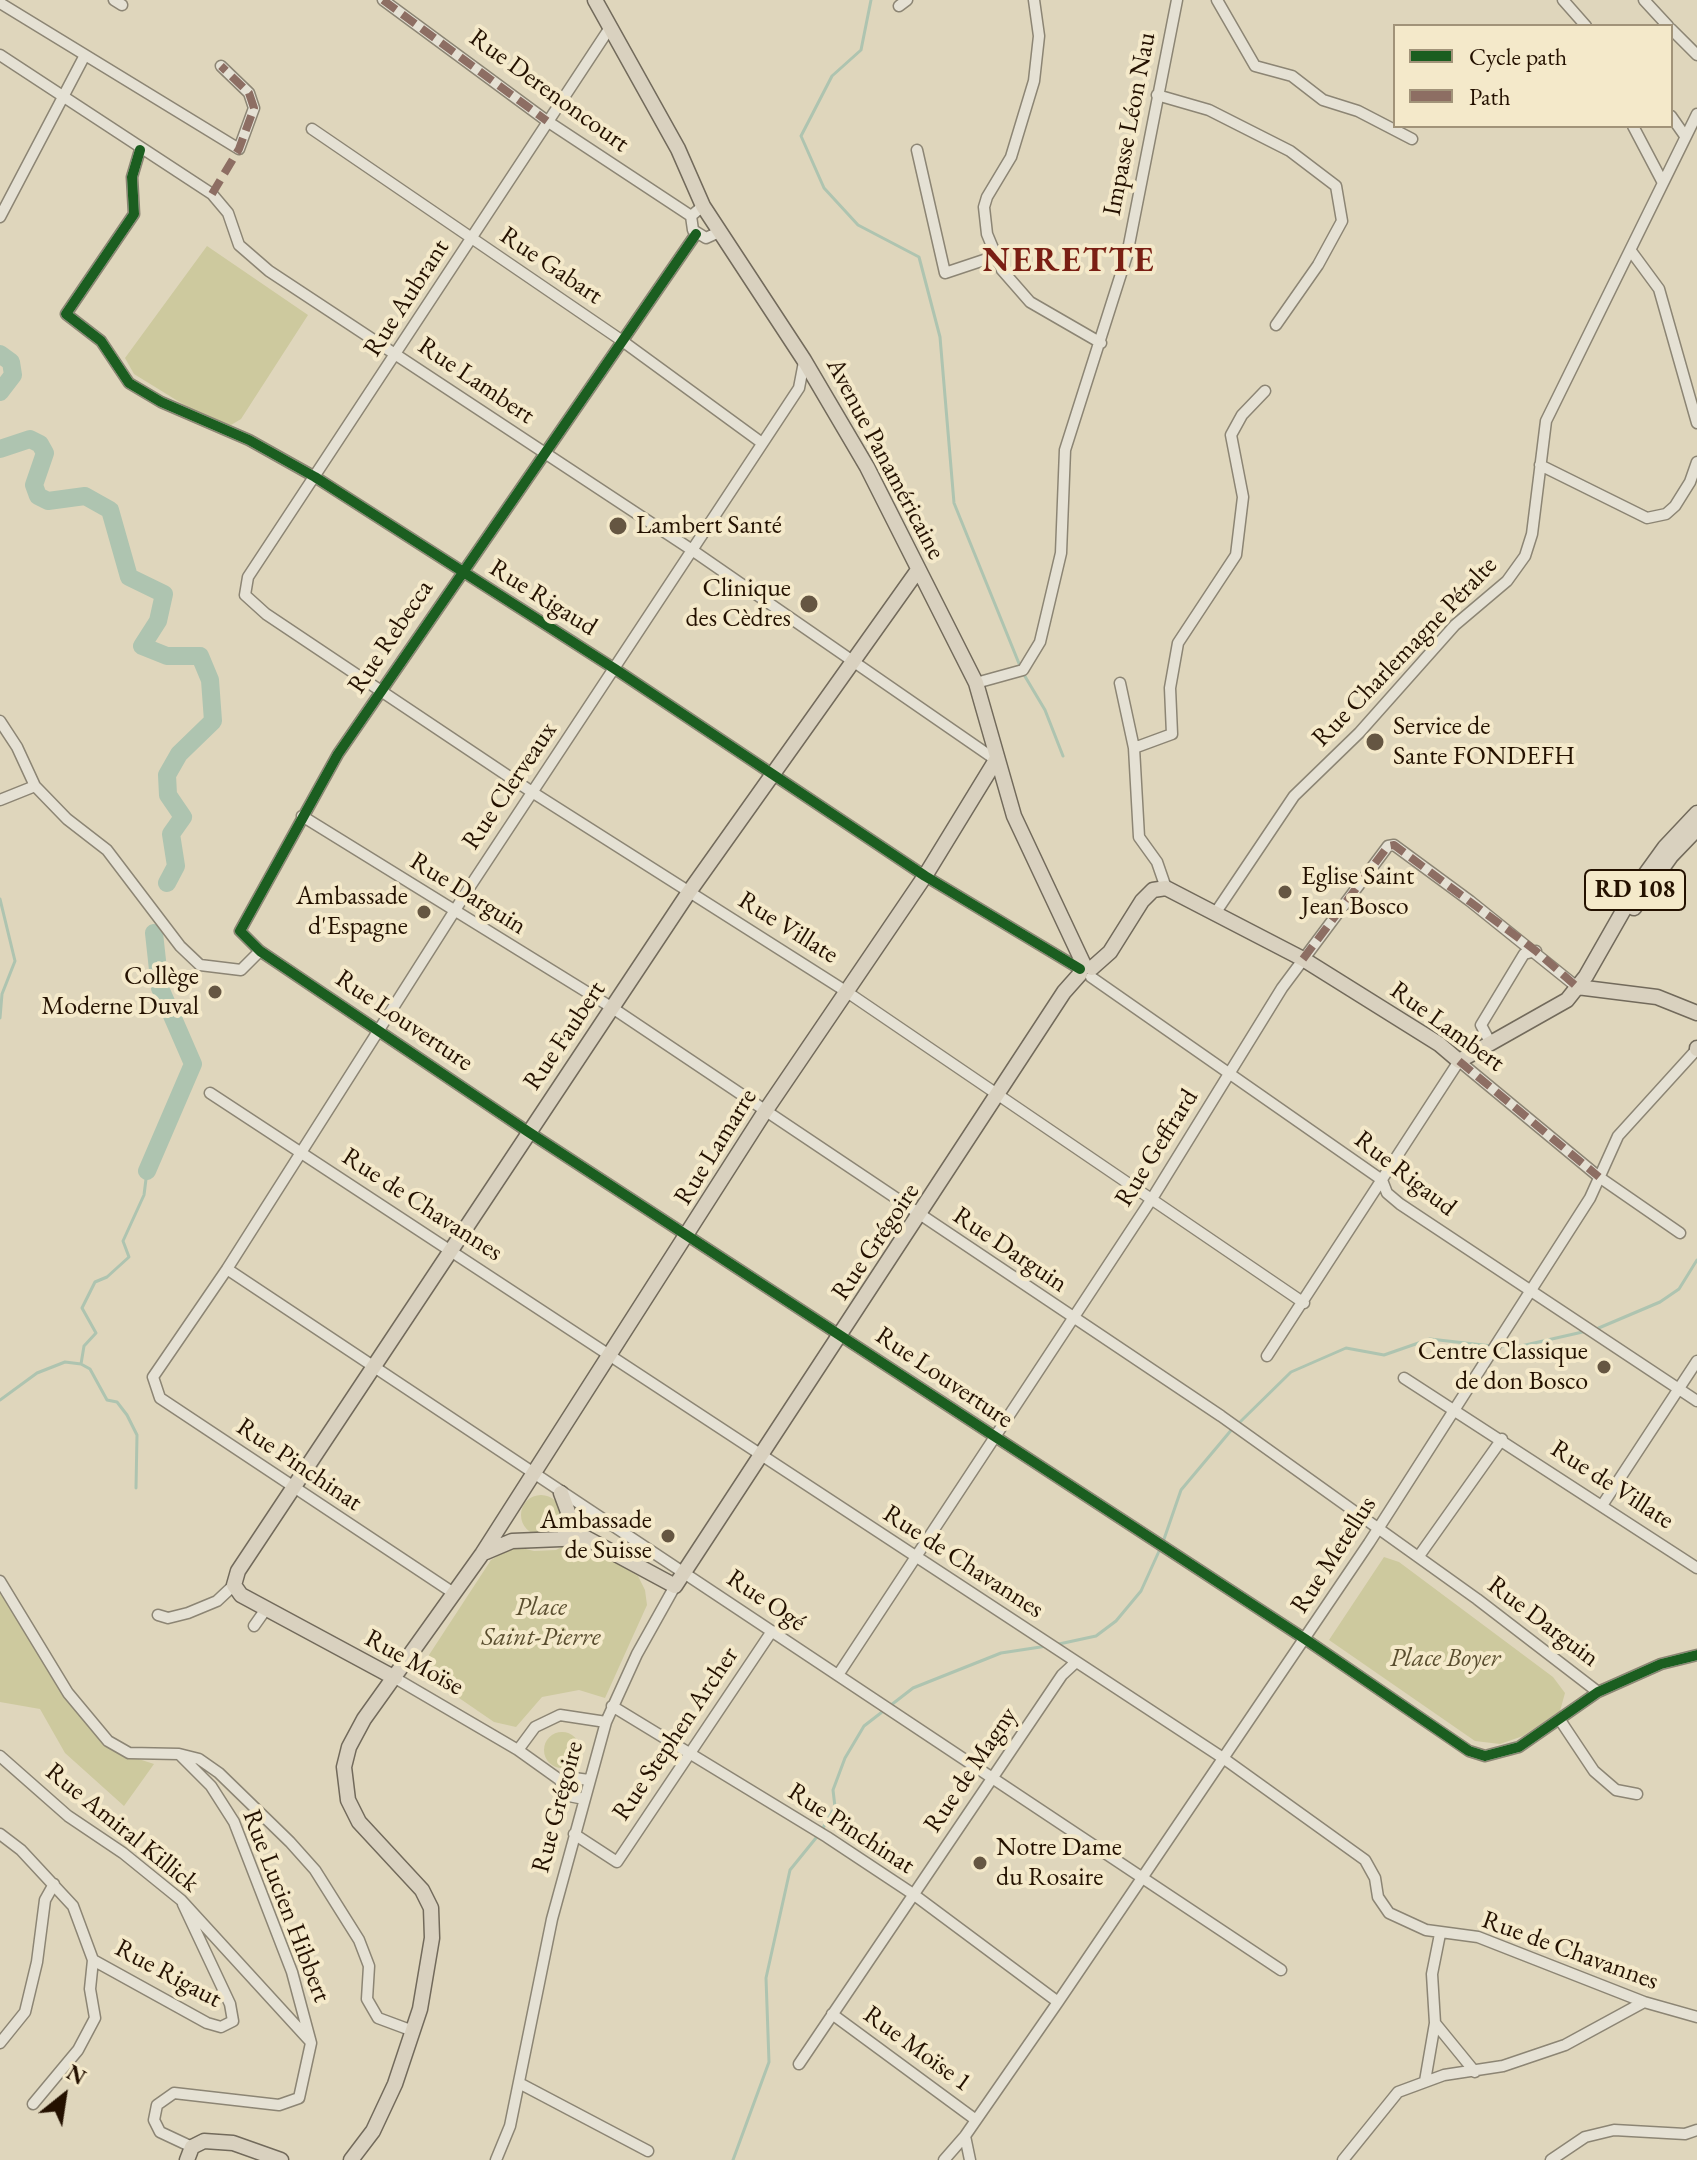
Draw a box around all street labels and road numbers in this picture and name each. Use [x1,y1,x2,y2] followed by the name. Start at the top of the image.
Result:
[463,23,635,159] street label: Rue Derenoncourt
[1097,30,1163,218] street label: Impasse Léon Nau
[494,220,608,312] street label: Rue Gabart
[358,233,456,363] street label: Rue Aubrant
[412,331,540,431] street label: Rue Lambert
[819,353,951,565] street label: Avenue Panaméricaine
[1306,550,1504,754] street label: Rue Charlemagne Péralte
[483,553,603,643] street label: Rue Rigaud
[342,574,440,700] street label: Rue Rebecca
[456,716,564,856] street label: Rue Clerveaux
[404,846,532,942] street label: Rue Darguin
[1585,870,1685,910] road number: RD 108
[732,885,844,971] street label: Rue Villate
[329,963,479,1079] street label: Rue Louverture
[1384,975,1510,1079] street label: Rue Lambert
[517,976,613,1096] street label: Rue Faubert
[668,1083,764,1211] street label: Rue Lamarre
[1109,1084,1205,1212] street label: Rue Geffrard
[1348,1124,1462,1224] street label: Rue Rigaud
[336,1141,508,1269] street label: Rue de Chavannes
[825,1177,927,1307] street label: Rue Grégoire
[947,1200,1073,1300] street label: Rue Darguin
[869,1320,1019,1436] street label: Rue Louverture
[230,1412,368,1518] street label: Rue Pinchinat
[1545,1434,1679,1536] street label: Rue de Villate
[1285,1491,1383,1619] street label: Rue Metellus
[877,1498,1049,1626] street label: Rue de Chavannes
[720,1563,812,1639] street label: Rue Ogé
[1481,1570,1605,1674] street label: Rue Darguin
[359,1623,469,1703] street label: Rue Moïse
[606,1641,746,1827] street label: Rue Stephen Archer
[918,1701,1024,1839] street label: Rue de Magny
[525,1738,591,1876] street label: Rue Grégoire
[39,1757,205,1899] street label: Rue Amiral Killick
[782,1777,920,1881] street label: Rue Pinchinat
[235,1805,337,2007] street label: Rue Lucien Hibbert
[1478,1905,1662,1997] street label: Rue de Chavannes
[109,1933,227,2015] street label: Rue Rigaut
[857,1999,977,2099] street label: Rue Moïse 1

